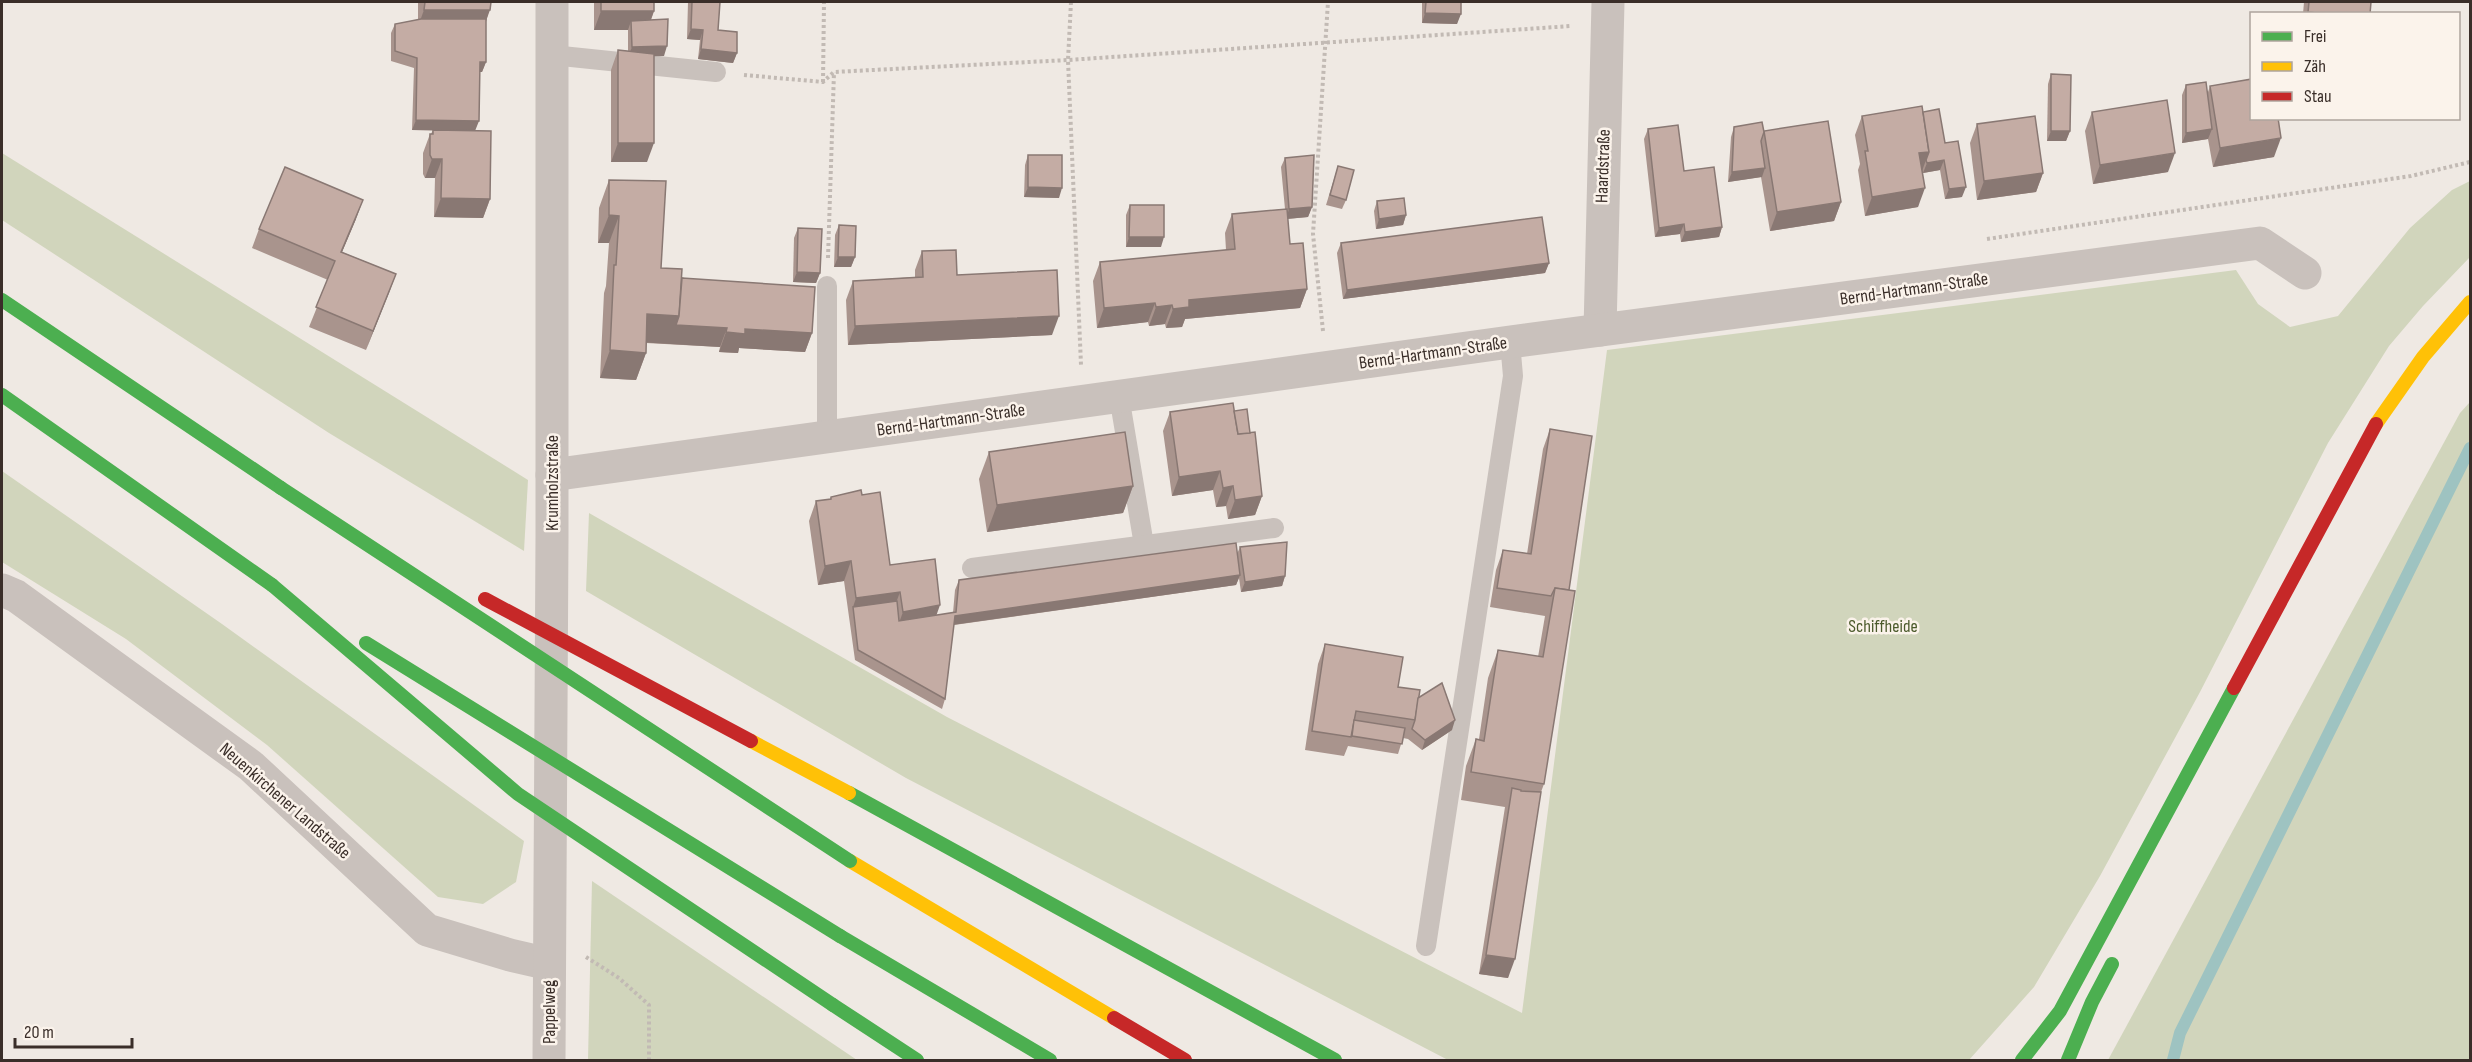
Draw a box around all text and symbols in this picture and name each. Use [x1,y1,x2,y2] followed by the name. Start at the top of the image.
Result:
[2250,12,2460,120] legend
[2304,26,2326,47] text: Frei
[2304,56,2326,77] text: Zäh
[2304,86,2332,107] text: Stau
[1591,129,1615,203] street label: Haardstraße
[1839,268,1989,310] street label: Bernd-Hartmann-Straße
[1358,332,1508,374] street label: Bernd-Hartmann-Straße
[876,399,1026,441] street label: Bernd-Hartmann-Straße
[542,435,563,531] street label: Krumholzstraße
[1848,616,1918,637] park label: Schiffheide
[215,738,355,864] street label: Neuenkirchener Landstraße
[539,980,560,1044] street label: Pappelweg
[15,1011,132,1049] scale bar
[24,1022,54,1043] text: 20 m

